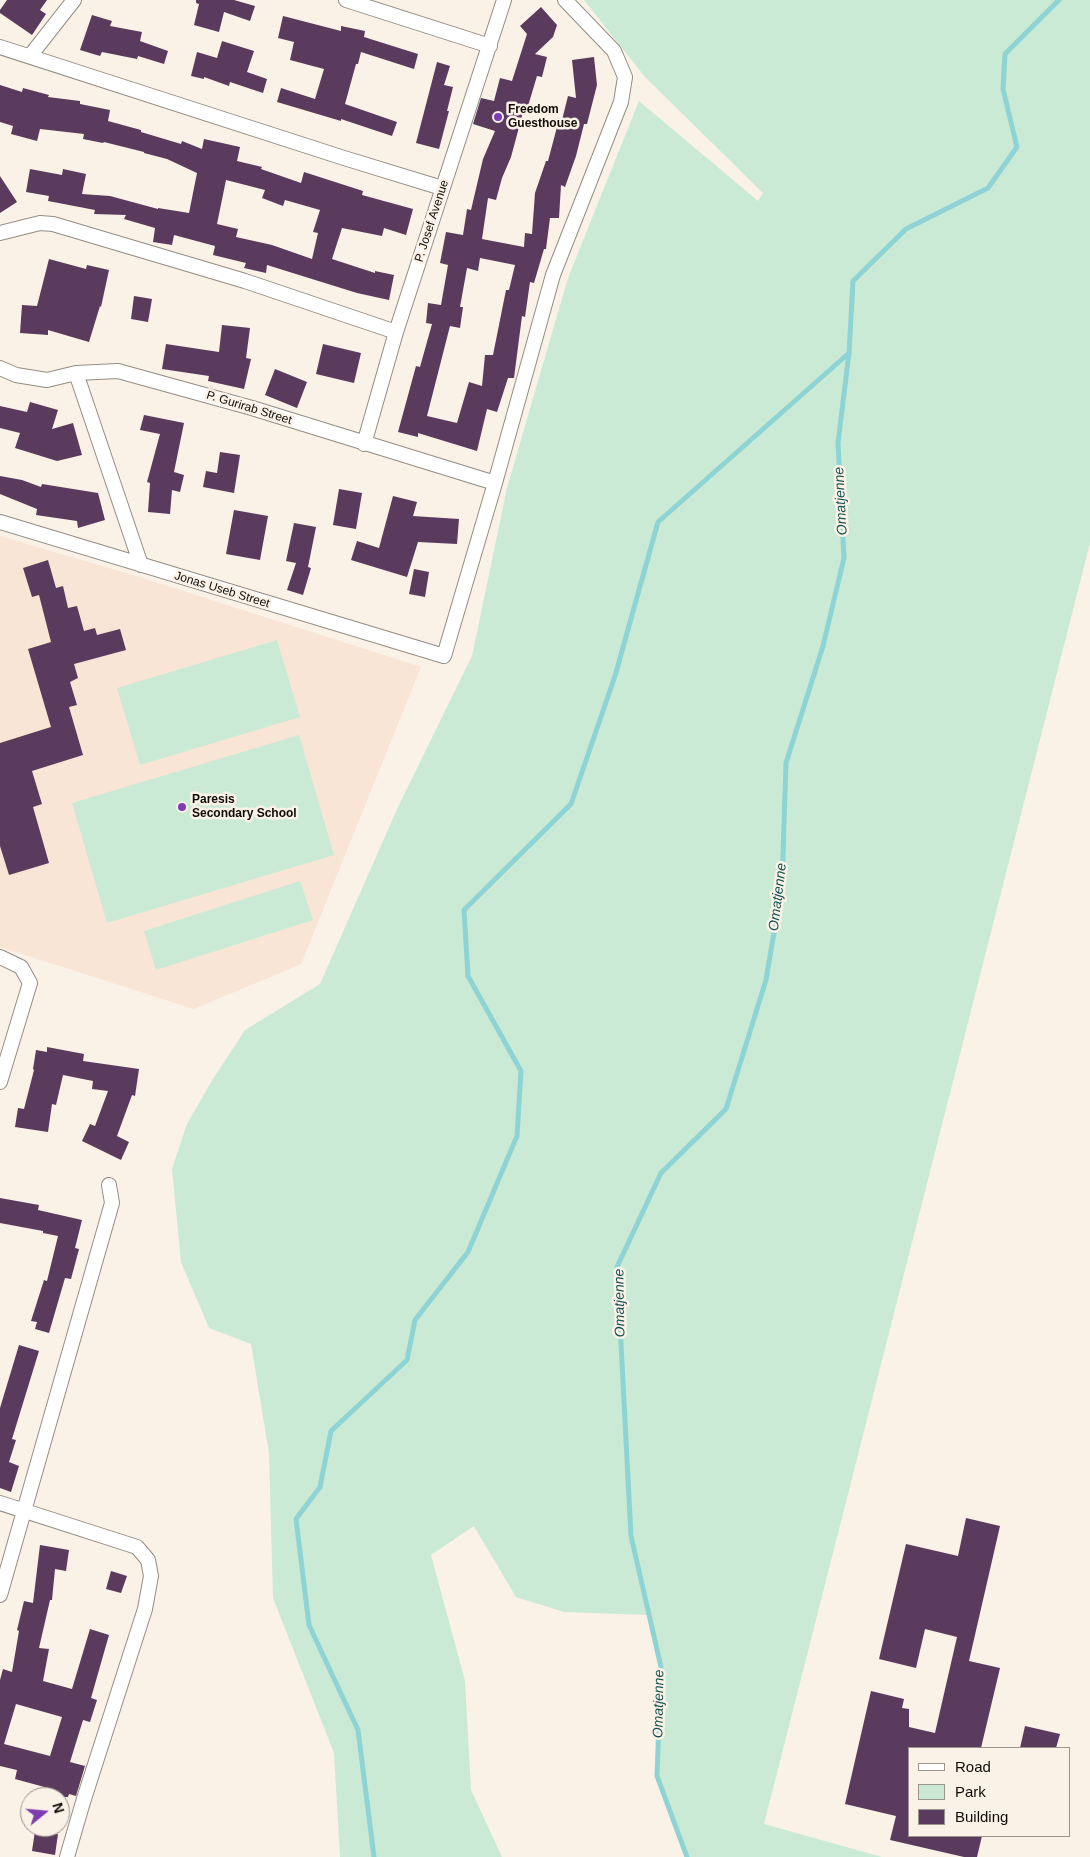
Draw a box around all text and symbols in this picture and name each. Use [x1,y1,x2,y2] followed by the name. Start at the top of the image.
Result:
[508,103,577,131] place label: Freedom Guesthouse
[492,111,504,123] marker: Freedom Guesthouse
[412,178,452,264] street label: P. Josef Avenue
[205,388,293,428] street label: P. Gurirab Street
[831,466,851,536] water label: Omatjenne
[173,569,271,611] street label: Jonas Useb Street
[192,793,297,821] place label: Paresis Secondary School
[176,801,188,813] marker: Paresis Secondary School
[765,862,791,932] water label: Omatjenne
[611,1269,629,1337] water label: Omatjenne
[650,1670,668,1738] water label: Omatjenne
[908,1747,1070,1837] legend
[955,1758,991,1775] text: Road
[955,1783,986,1800] text: Park
[20,1787,70,1837] north arrow
[49,1801,68,1815] text: N
[955,1808,1008,1825] text: Building

